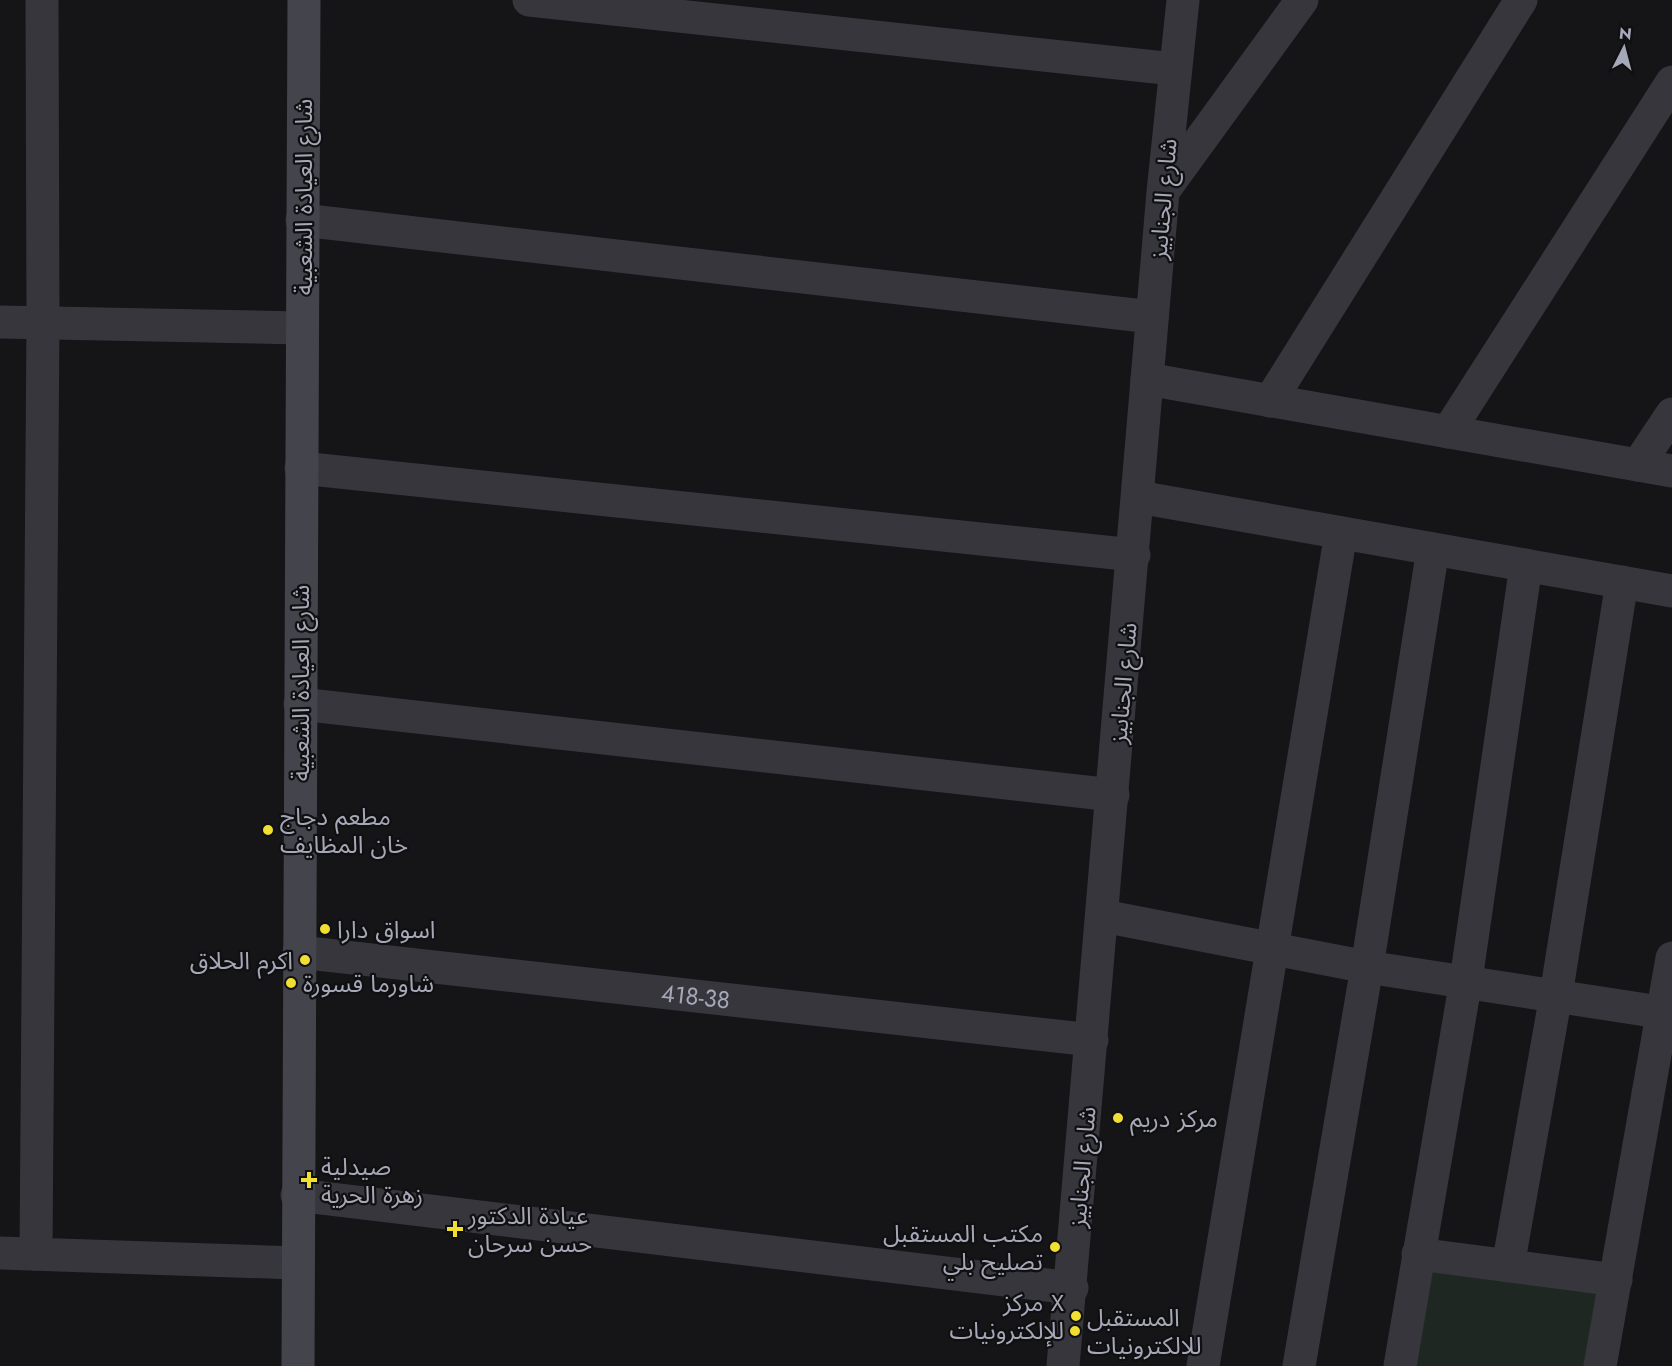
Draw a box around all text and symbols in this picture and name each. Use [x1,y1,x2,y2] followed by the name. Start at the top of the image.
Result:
[1594,18,1654,78] north arrow
[1618,21,1633,46] text: N
[286,99,321,295] street label: شارع العيادة الشعبية
[1140,137,1186,262] street label: شارع الجنابيز
[283,585,318,781] street label: شارع العيادة الشعبية
[1100,621,1146,746] street label: شارع الجنابيز
[280,799,408,862] place label: مطعم دجاج خان المظايف
[261,823,275,837] marker: مطعم دجاج خان المظايف
[337,912,435,947] place label: اسواق دارا
[318,922,332,936] marker: اسواق دارا
[190,943,293,979] place label: اكرم الحلاق
[298,953,312,967] marker: اكرم الحلاق
[303,966,434,1001] place label: شاورما قسورة
[659,975,732,1017] street label: 418-38
[284,976,298,990] marker: شاورما قسورة
[1130,1101,1218,1136] place label: مركز دريم
[1059,1105,1105,1230] street label: شارع الجنابيز
[1111,1111,1125,1125] marker: مركز دريم
[321,1149,423,1212] place label: صيدلية زهرة الحرية
[302,1173,316,1187] marker: صيدلية زهرة الحرية
[467,1198,592,1261] place label: عيادة الدكتور حسن سرحان
[883,1216,1043,1280] place label: مكتب المستقبل تصليح بلي
[446,1220,464,1238] marker: عيادة الدكتور حسن سرحان
[1048,1240,1062,1254] marker: مكتب المستقبل تصليح بلي
[950,1285,1065,1348] place label: مركز X للإلكترونيات
[1087,1300,1201,1363] place label: المستقبل للالكترونيات
[1069,1309,1083,1323] marker: مركز X للإلكترونيات
[1068,1324,1082,1338] marker: المستقبل للالكترونيات

